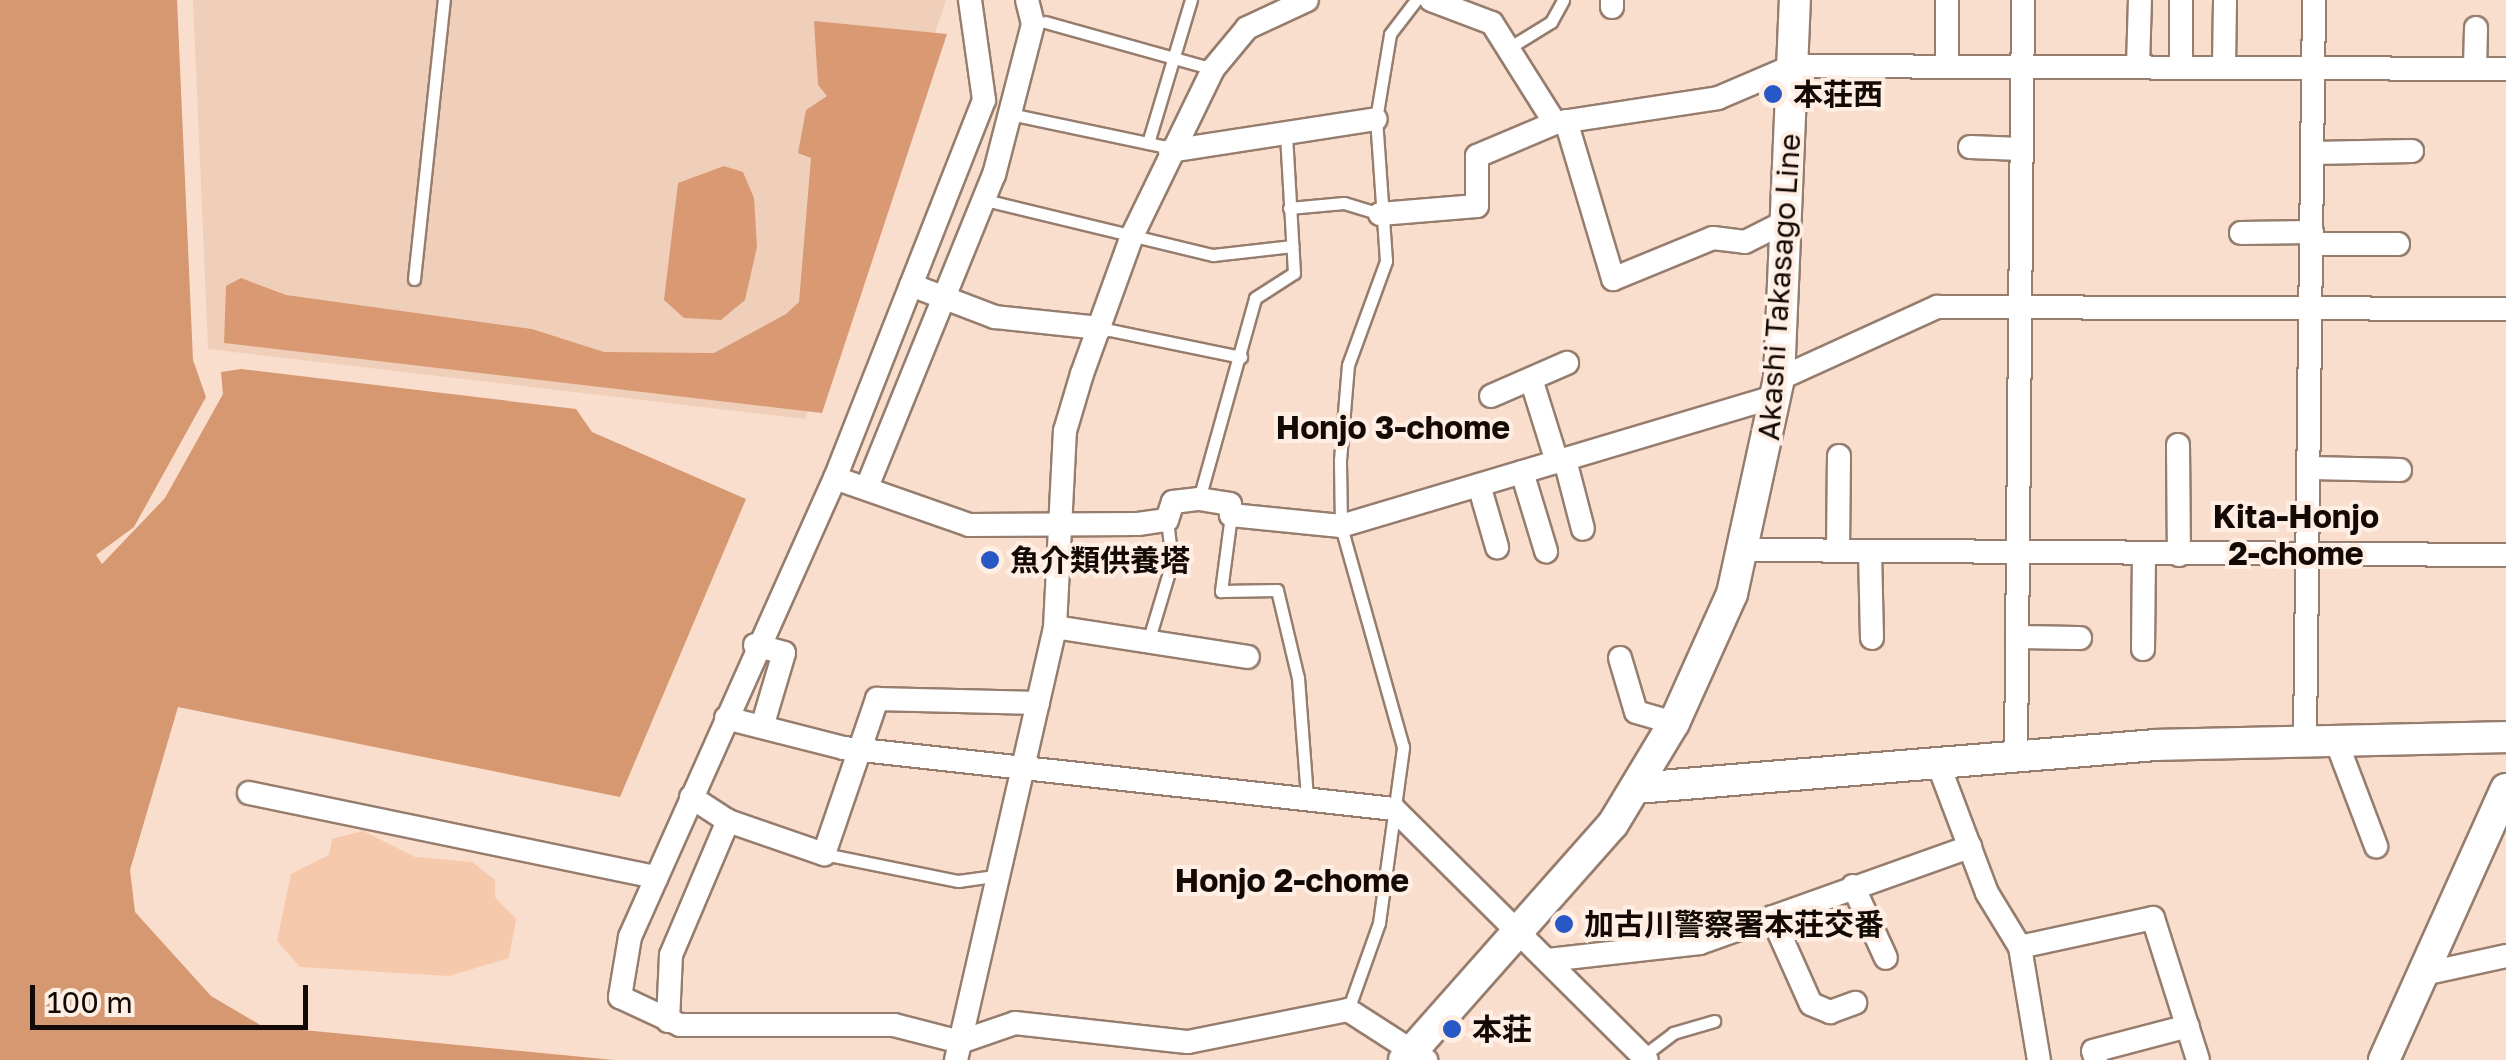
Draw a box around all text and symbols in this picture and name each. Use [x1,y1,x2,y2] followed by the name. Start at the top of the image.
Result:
[1793,76,1883,112] place label: 本荘西
[1762,83,1784,105] marker: 本荘西
[1750,132,1808,442] street label: Akashi Takasago Line
[1276,408,1510,446] district label: Honjo 3-chome
[2213,498,2379,573] district label: Kita-Honjo 2-chome
[1010,542,1190,578] place label: 魚介類供養塔
[979,549,1001,571] marker: 魚介類供養塔
[1175,861,1409,899] district label: Honjo 2-chome
[1584,906,1884,942] place label: 加古川警察署本荘交番
[1553,913,1575,935] marker: 加古川警察署本荘交番
[35,965,312,1027] scale bar
[47,984,133,1020] text: 100 m
[1472,1011,1532,1047] place label: 本荘
[1441,1018,1463,1040] marker: 本荘

